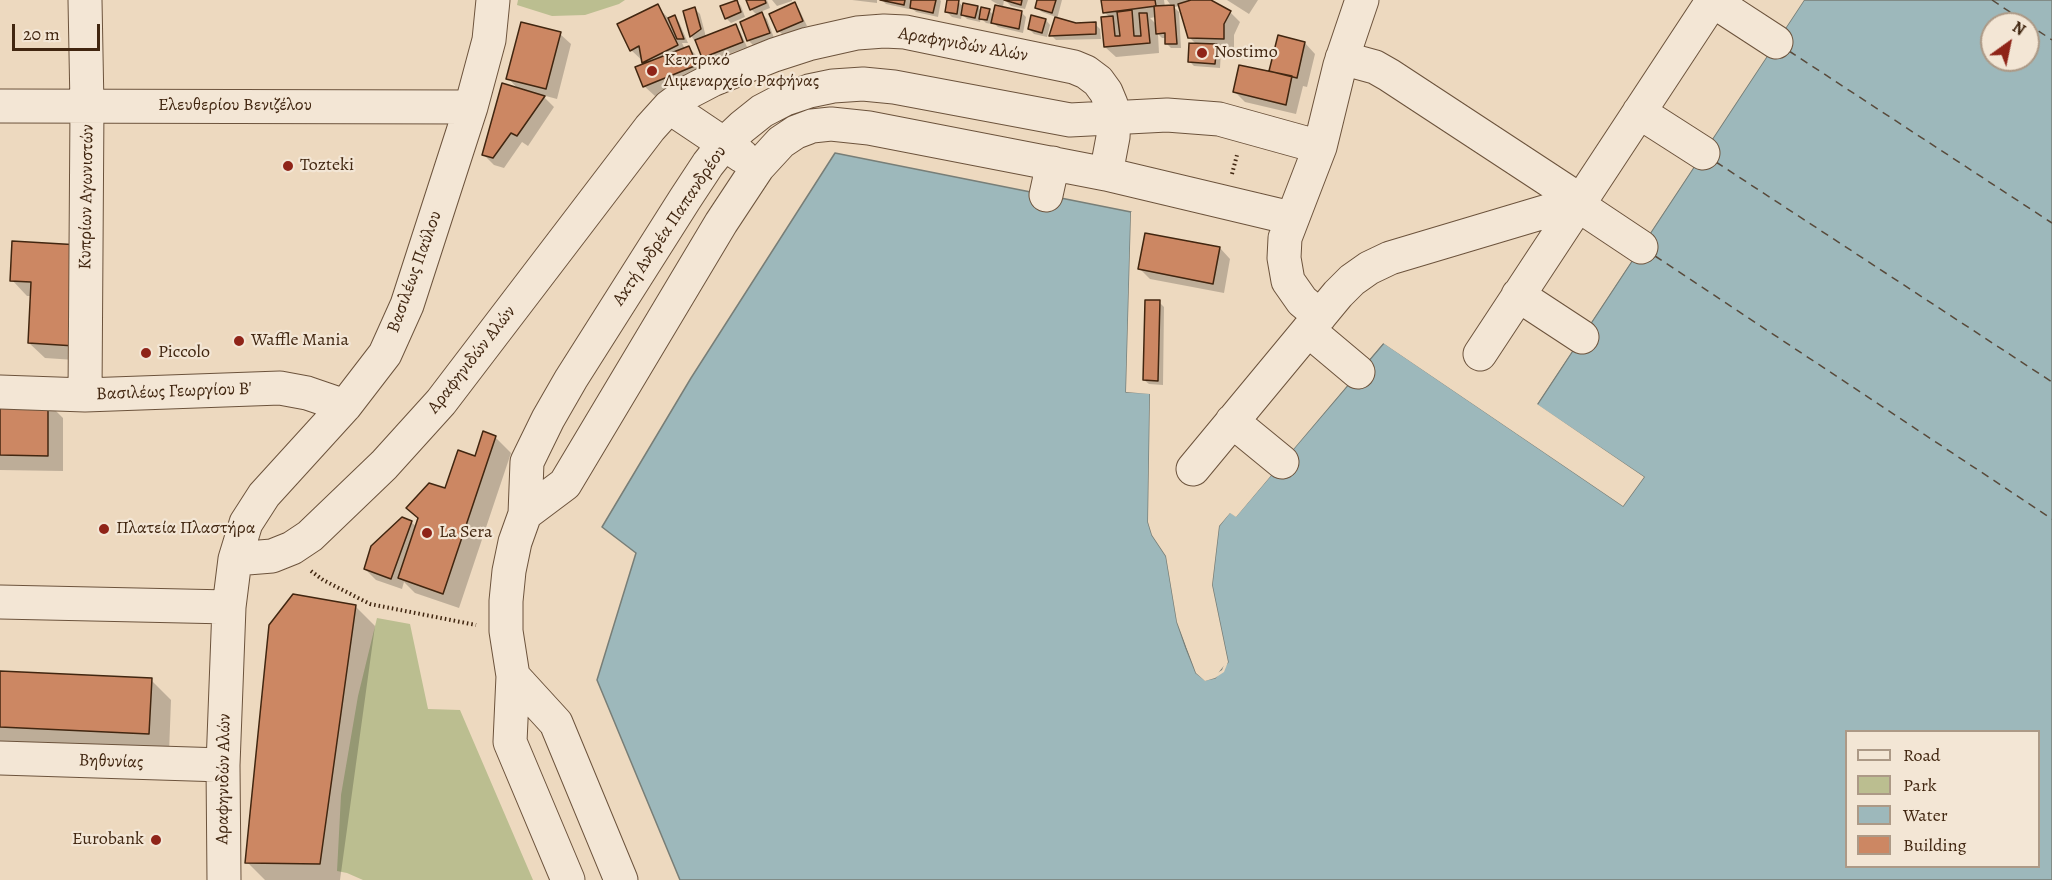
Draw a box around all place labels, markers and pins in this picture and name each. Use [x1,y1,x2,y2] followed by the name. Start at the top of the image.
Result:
[1214,42,1278,64] place label: Nostimo
[1195,46,1209,60] marker: Nostimo
[664,50,819,92] place label: Κεντρικό Λιμεναρχείο Ραφήνας
[645,64,659,78] marker: Κεντρικό Λιμεναρχείο Ραφήνας
[300,155,354,177] place label: Tozteki
[281,159,295,173] marker: Tozteki
[251,330,349,352] place label: Waffle Mania
[232,334,246,348] marker: Waffle Mania
[158,342,210,364] place label: Piccolo
[139,346,153,360] marker: Piccolo
[116,518,255,540] place label: Πλατεία Πλαστήρα
[97,522,111,536] marker: Πλατεία Πλαστήρα
[439,522,492,544] place label: La Sera
[420,526,434,540] marker: La Sera
[72,829,144,851] place label: Eurobank
[149,833,163,847] marker: Eurobank

